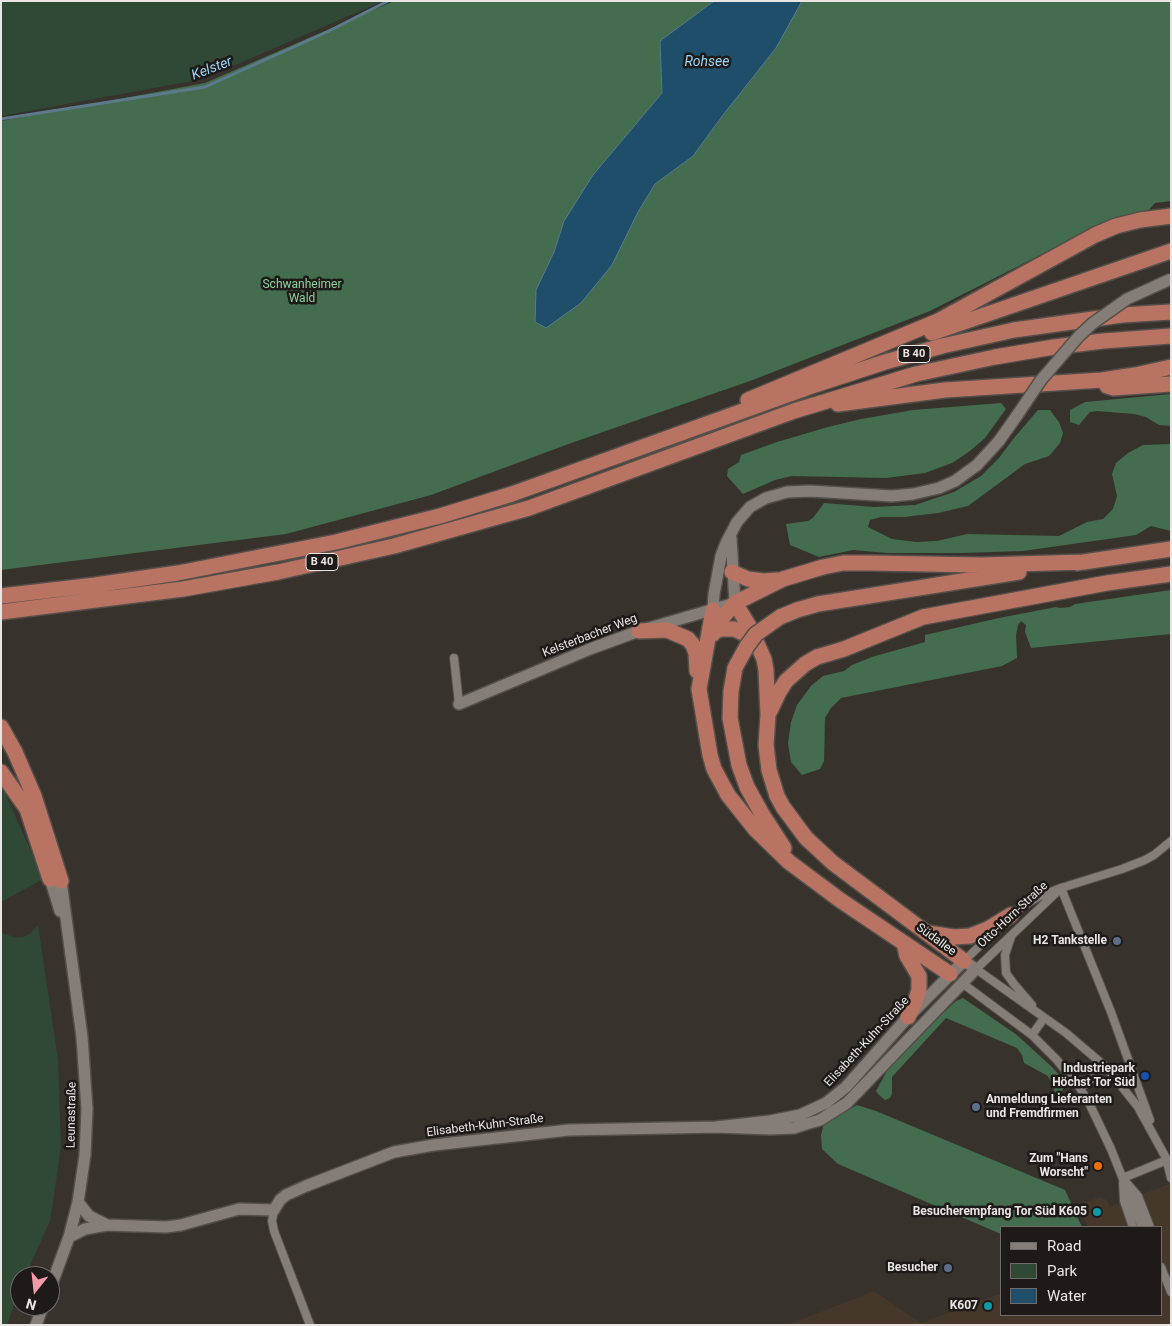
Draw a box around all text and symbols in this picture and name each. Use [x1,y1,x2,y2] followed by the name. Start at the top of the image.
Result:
[189,54,235,84] water label: Kelster
[685,54,729,70] water label: Rohsee
[262,278,342,306] park label: Schwanheimer Wald
[898,346,930,362] road number: B 40
[306,554,338,570] road number: B 40
[541,611,639,661] street label: Kelsterbacher Weg
[975,879,1051,951] street label: Otto-Horn-Straße
[913,921,959,959] street label: Südallee
[1033,934,1107,948] place label: H2 Tankstelle
[1111,935,1123,947] marker: H2 Tankstelle
[822,994,912,1090] street label: Elisabeth-Kuhn-Straße
[1052,1062,1135,1090] place label: Industriepark Höchst Tor Süd
[1139,1070,1151,1082] marker: Industriepark Höchst Tor Süd
[64,1082,80,1148] street label: Leunastraße
[986,1093,1112,1121] place label: Anmeldung Lieferanten und Fremdfirmen
[970,1101,982,1113] marker: Anmeldung Lieferanten und Fremdfirmen
[426,1112,544,1140] street label: Elisabeth-Kuhn-Straße
[1029,1152,1088,1180] place label: Zum "Hans Worscht"
[1092,1160,1104,1172] marker: Zum "Hans Worscht"
[913,1205,1087,1219] place label: Besucherempfang Tor Süd K605
[1091,1206,1103,1218] marker: Besucherempfang Tor Süd K605
[1000,1226,1162,1316] legend
[1047,1237,1081,1255] text: Road
[887,1261,938,1275] place label: Besucher
[942,1262,954,1274] marker: Besucher
[1047,1262,1077,1280] text: Park
[10,1266,60,1316] north arrow
[1047,1287,1086,1305] text: Water
[24,1295,38,1314] text: N
[950,1299,978,1313] place label: K607
[982,1300,994,1312] marker: K607

